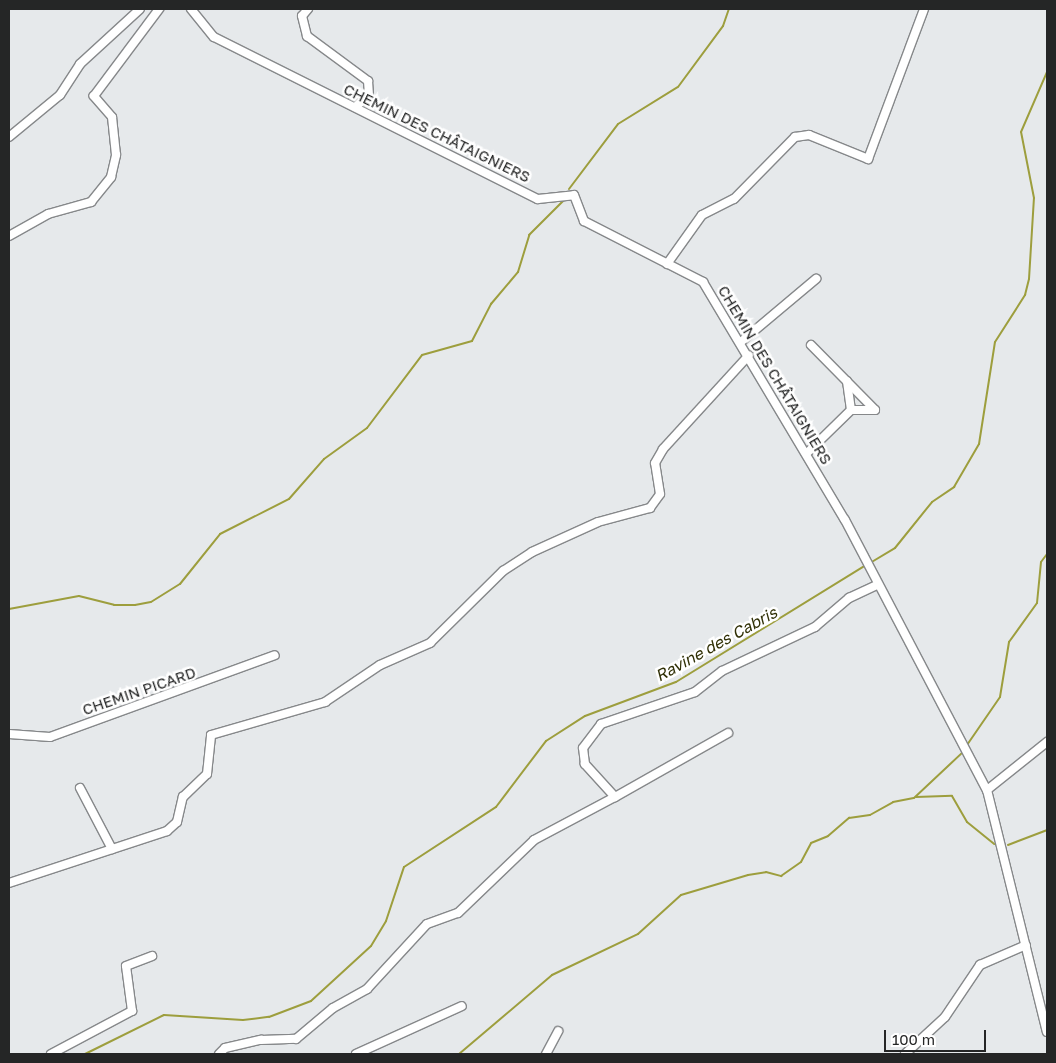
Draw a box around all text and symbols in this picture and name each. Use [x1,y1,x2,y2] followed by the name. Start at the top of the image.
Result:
[341,80,533,186] street label: CHEMIN DES CHÂTAIGNIERS
[714,282,836,468] street label: CHEMIN DES CHÂTAIGNIERS
[652,603,780,685] water label: Ravine des Cabris
[80,663,198,719] street label: CHEMIN PICARD
[886,1020,988,1052] scale bar
[892,1030,935,1048] text: 100 m

